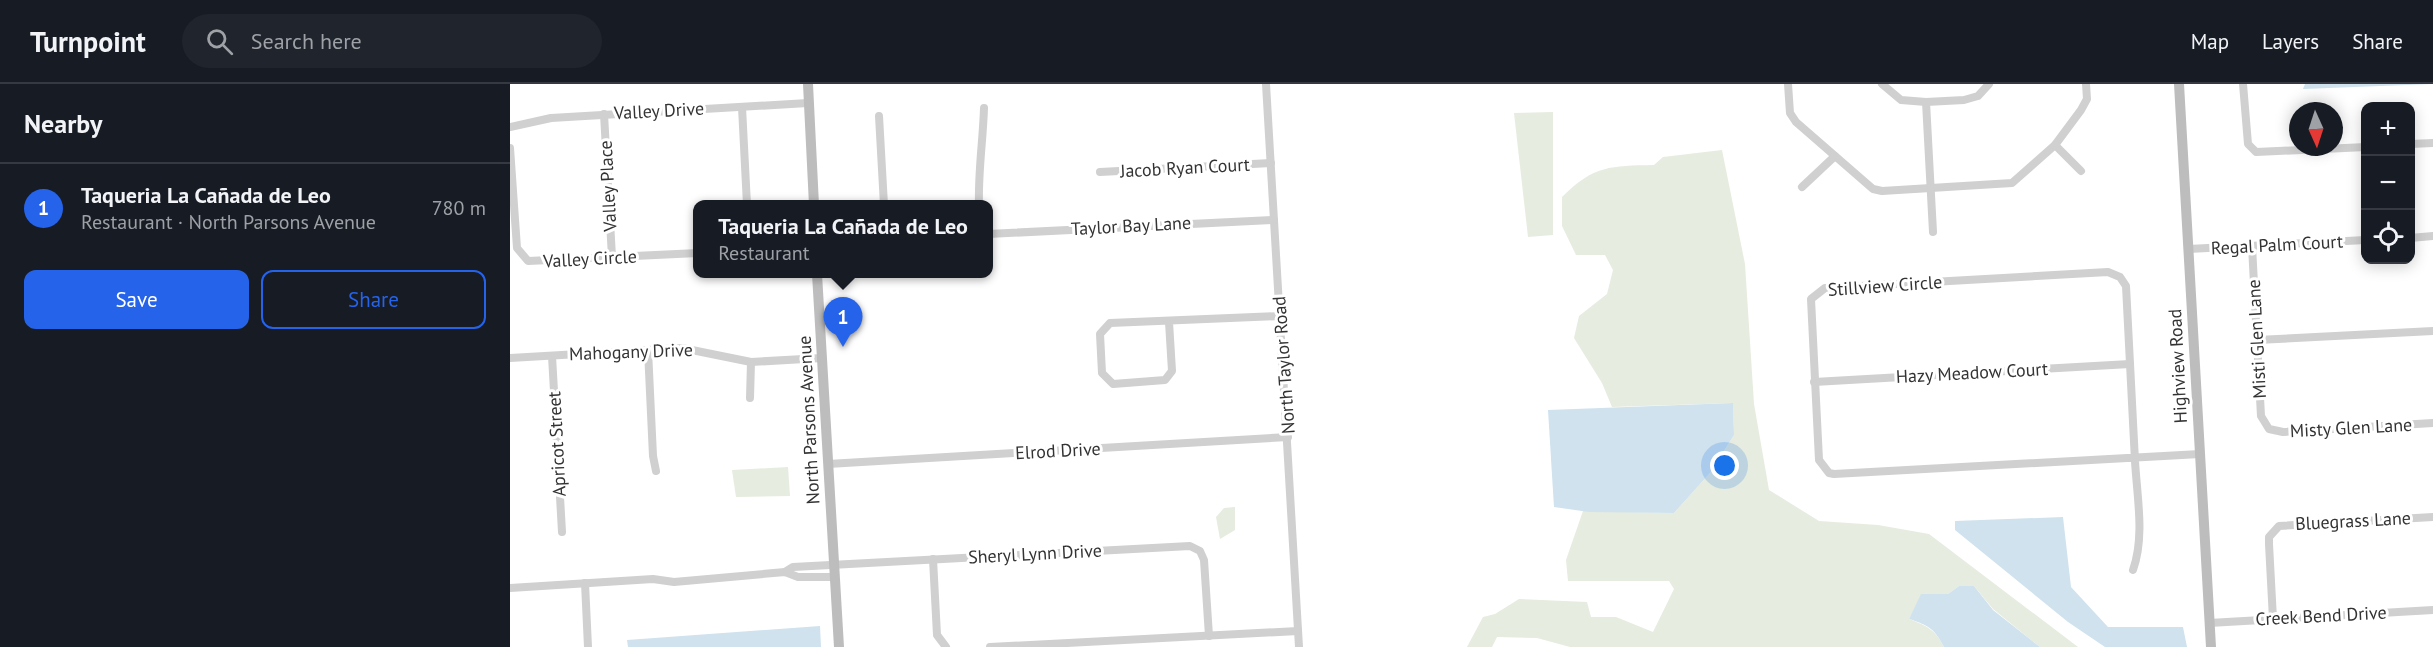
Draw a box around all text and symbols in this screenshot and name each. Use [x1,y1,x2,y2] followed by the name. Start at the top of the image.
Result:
[182,14,602,68] search box
[30,23,146,60] text: Turnpoint
[203,25,236,58] icon: search
[251,27,362,55] text: Search here
[2191,28,2229,55] text: Map
[2262,28,2319,55] text: Layers
[2352,28,2403,55] text: Share
[612,97,705,124] street label: Valley Drive
[2289,102,2343,156] north arrow
[2361,102,2415,264] map controls
[2361,102,2415,156] button: +
[24,107,102,140] text: Nearby
[594,140,621,233] street label: Valley Place
[1119,153,1250,182] street label: Jacob Ryan Court
[2361,156,2415,210] button: −
[81,181,331,209] text: Taqueria La Cañada de Leo
[38,195,49,221] text: 1
[432,195,486,221] text: 780 m
[693,200,993,278] popup
[81,209,376,235] text: Restaurant · North Parsons Avenue
[2361,210,2415,264] button: locate
[1070,211,1192,240] street label: Taylor Bay Lane
[718,212,968,240] text: Taqueria La Cañada de Leo
[2210,230,2344,259] street label: Regal Palm Court
[718,240,810,266] text: Restaurant
[542,245,637,272] street label: Valley Circle
[24,270,249,329] button: Save
[261,270,486,329] button: Share
[1827,270,1943,301] street label: Stillview Circle
[2242,279,2271,399] street label: Misti Glen Lane
[1267,295,1300,435] street label: North Taylor Road
[824,298,862,347] pin: 1
[2163,308,2192,424] street label: Highview Road
[793,335,824,505] street label: North Parsons Avenue
[569,338,693,365] street label: Mahogany Drive
[1895,357,2049,388] street label: Hazy Meadow Court
[542,391,571,497] street label: Apricot Street
[2289,413,2413,442] street label: Misty Glen Lane
[1015,437,1101,464] street label: Elrod Drive
[1710,451,1739,480] your location
[2294,506,2411,535] street label: Bluegrass Lane
[968,539,1102,568] street label: Sheryl Lynn Drive
[2255,601,2387,630] street label: Creek Bend Drive

